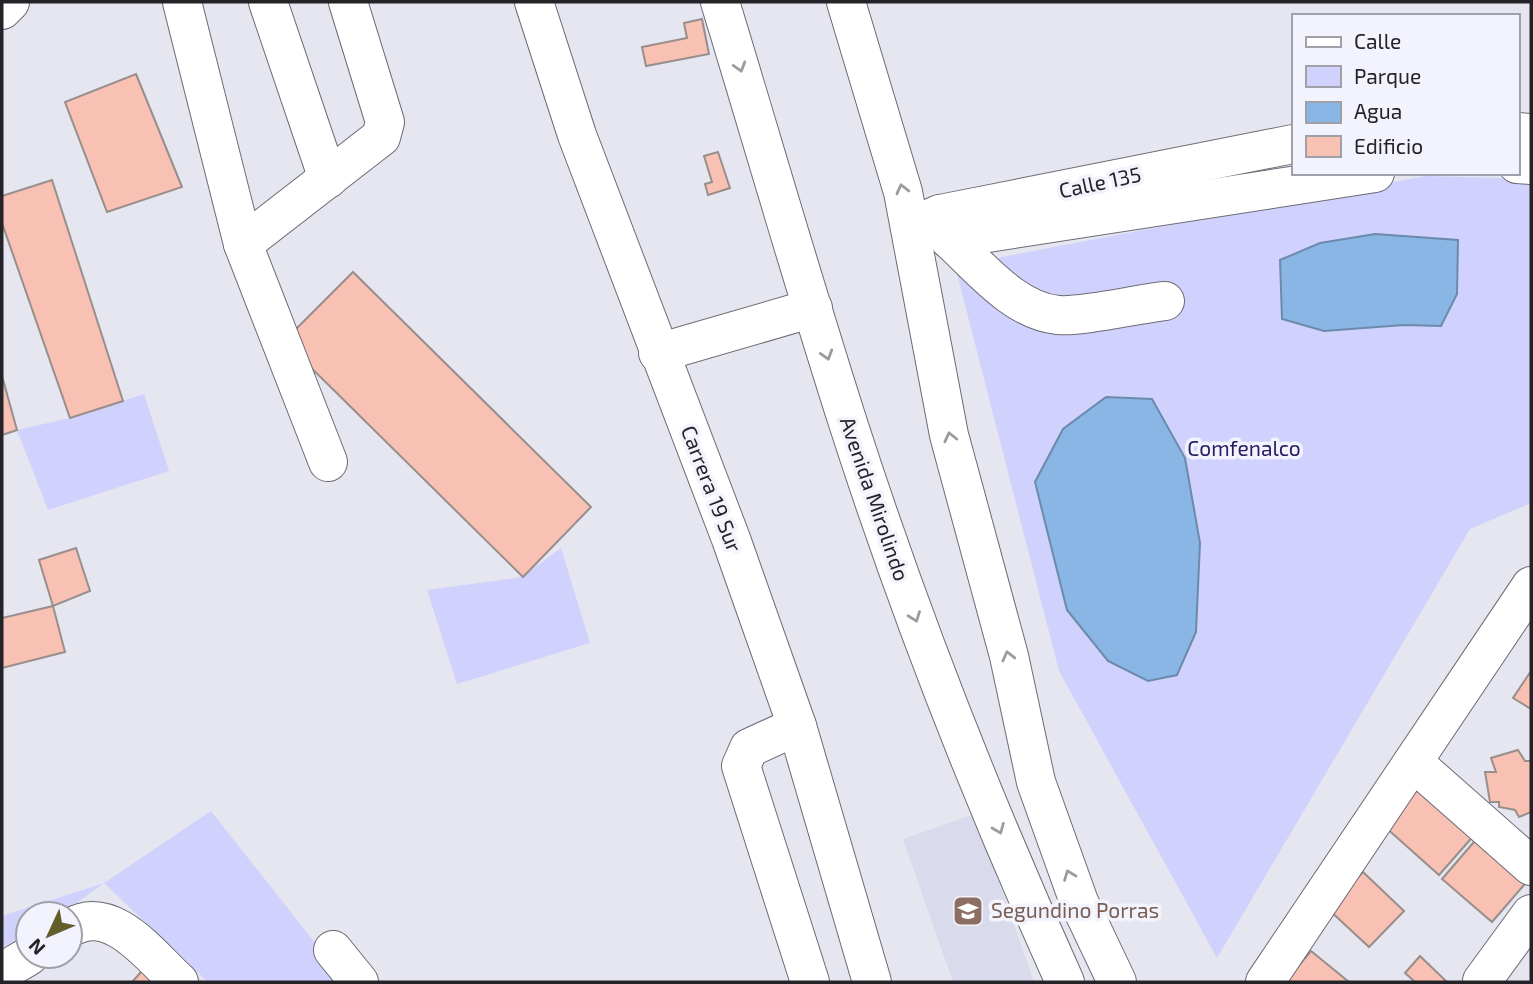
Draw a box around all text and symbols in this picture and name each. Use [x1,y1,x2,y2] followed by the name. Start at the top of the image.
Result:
[1292,14,1519,175] legend
[1354,28,1401,53] text: Calle
[732,60,746,73] one-way arrow
[1354,63,1421,88] text: Parque
[1354,98,1402,123] text: Agua
[1354,133,1423,158] text: Edificio
[1056,161,1143,202] street label: Calle 135
[896,184,910,196] one-way arrow
[819,349,834,361] one-way arrow
[836,413,915,584] street label: Avenida Mirolindo
[677,422,748,556] street label: Carrera 19 Sur
[944,431,958,443] one-way arrow
[1187,435,1301,460] park label: Comfenalco
[907,611,921,623] one-way arrow
[1002,651,1016,663] one-way arrow
[990,822,1004,834] one-way arrow
[1063,870,1077,882] one-way arrow
[951,894,985,928] school or university icon: Segundino Porras
[991,897,1159,922] place label: Segundino Porras
[14,900,84,970] north arrow
[23,934,49,960] text: N

